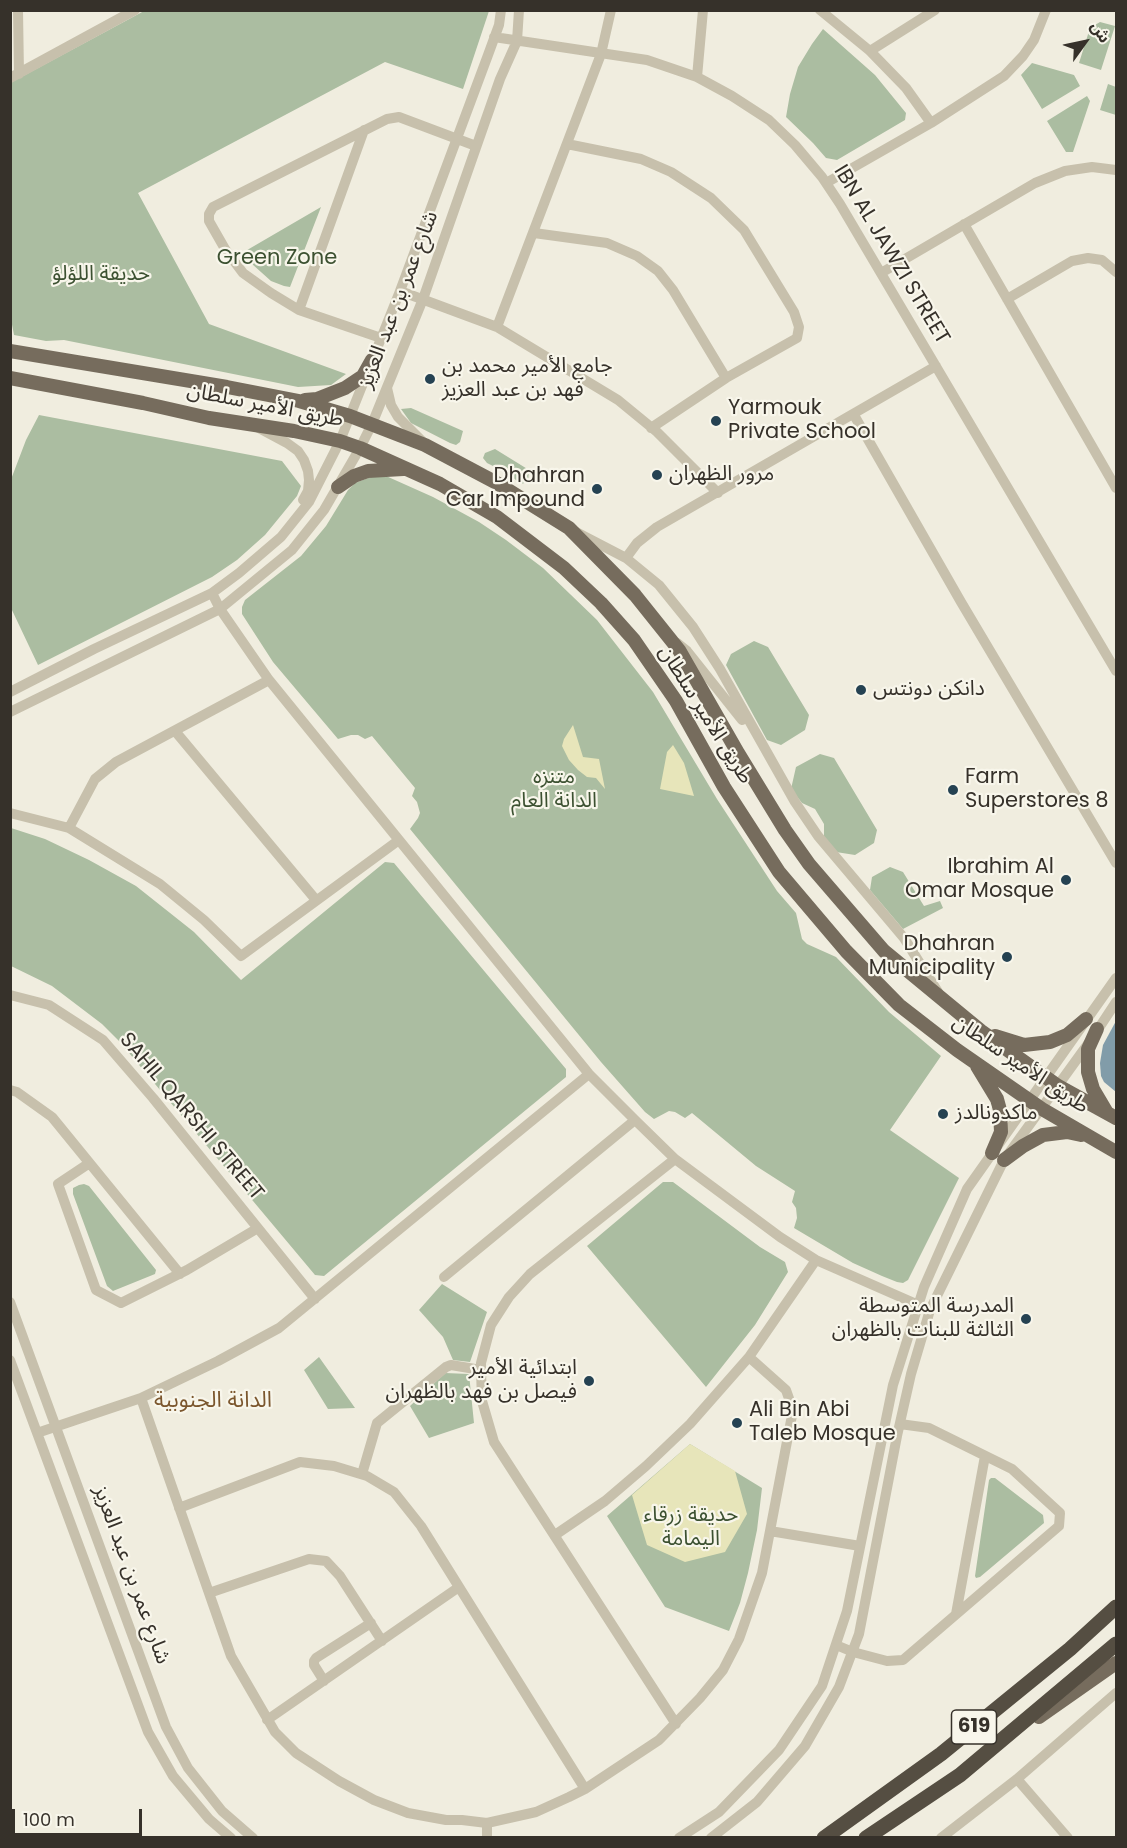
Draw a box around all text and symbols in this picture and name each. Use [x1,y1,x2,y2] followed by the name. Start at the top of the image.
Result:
[1055,12,1115,72] north arrow
[1085,16,1116,47] text: ش
[828,161,954,349] street label: IBN AL JAWZI STREET
[354,208,444,392] street label: شارع عمر بن عبد العزيز
[217,246,337,272] park label: Green Zone
[52,262,150,288] park label: حديقة اللؤلؤ
[442,354,613,404] place label: جامع الأمير محمد بن فهد بن عبد العزيز
[423,372,437,386] marker: جامع الأمير محمد بن فهد بن عبد العزيز
[185,378,345,434] street label: طريق الأمير سلطان
[728,396,876,446] place label: Yarmouk Private School
[709,414,723,428] marker: Yarmouk Private School
[669,462,774,488] place label: مرور الظهران
[446,464,585,514] place label: Dhahran Car Impound
[650,468,664,482] marker: مرور الظهران
[590,482,604,496] marker: Dhahran Car Impound
[652,641,758,789] street label: طريق الأمير سلطان
[873,677,985,703] place label: دانكن دونتس
[854,683,868,697] marker: دانكن دونتس
[511,765,597,815] park label: متنزه الدانة العام
[965,765,1109,815] place label: Farm Superstores 8
[946,783,960,797] marker: Farm Superstores 8
[905,855,1054,905] place label: Ibrahim Al Omar Mosque
[1059,873,1073,887] marker: Ibrahim Al Omar Mosque
[869,932,995,982] place label: Dhahran Municipality
[1000,950,1014,964] marker: Dhahran Municipality
[947,1010,1093,1120] street label: طريق الأمير سلطان
[113,1028,269,1206] street label: SAHIL QARSHI STREET
[955,1101,1037,1127] place label: ماكدونالدز
[936,1107,950,1121] marker: ماكدونالدز
[832,1294,1014,1344] place label: المدرسة المتوسطة الثالثة للبنات بالظهران
[1019,1312,1033,1326] marker: المدرسة المتوسطة الثالثة للبنات بالظهران
[386,1356,577,1406] place label: ابتدائية الأمير فيصل بن فهد بالظهران
[582,1374,596,1388] marker: ابتدائية الأمير فيصل بن فهد بالظهران
[154,1388,272,1414] district label: الدانة الجنوبية
[749,1398,896,1448] place label: Ali Bin Abi Taleb Mosque
[730,1416,744,1430] marker: Ali Bin Abi Taleb Mosque
[87,1482,175,1668] street label: شارع عمر بن عبد العزيز
[644,1503,738,1553] park label: حديقة زرقاء اليمامة
[952,1710,996,1744] road number: 619
[15,1797,146,1835] scale bar
[23,1807,75,1832] text: 100 m

